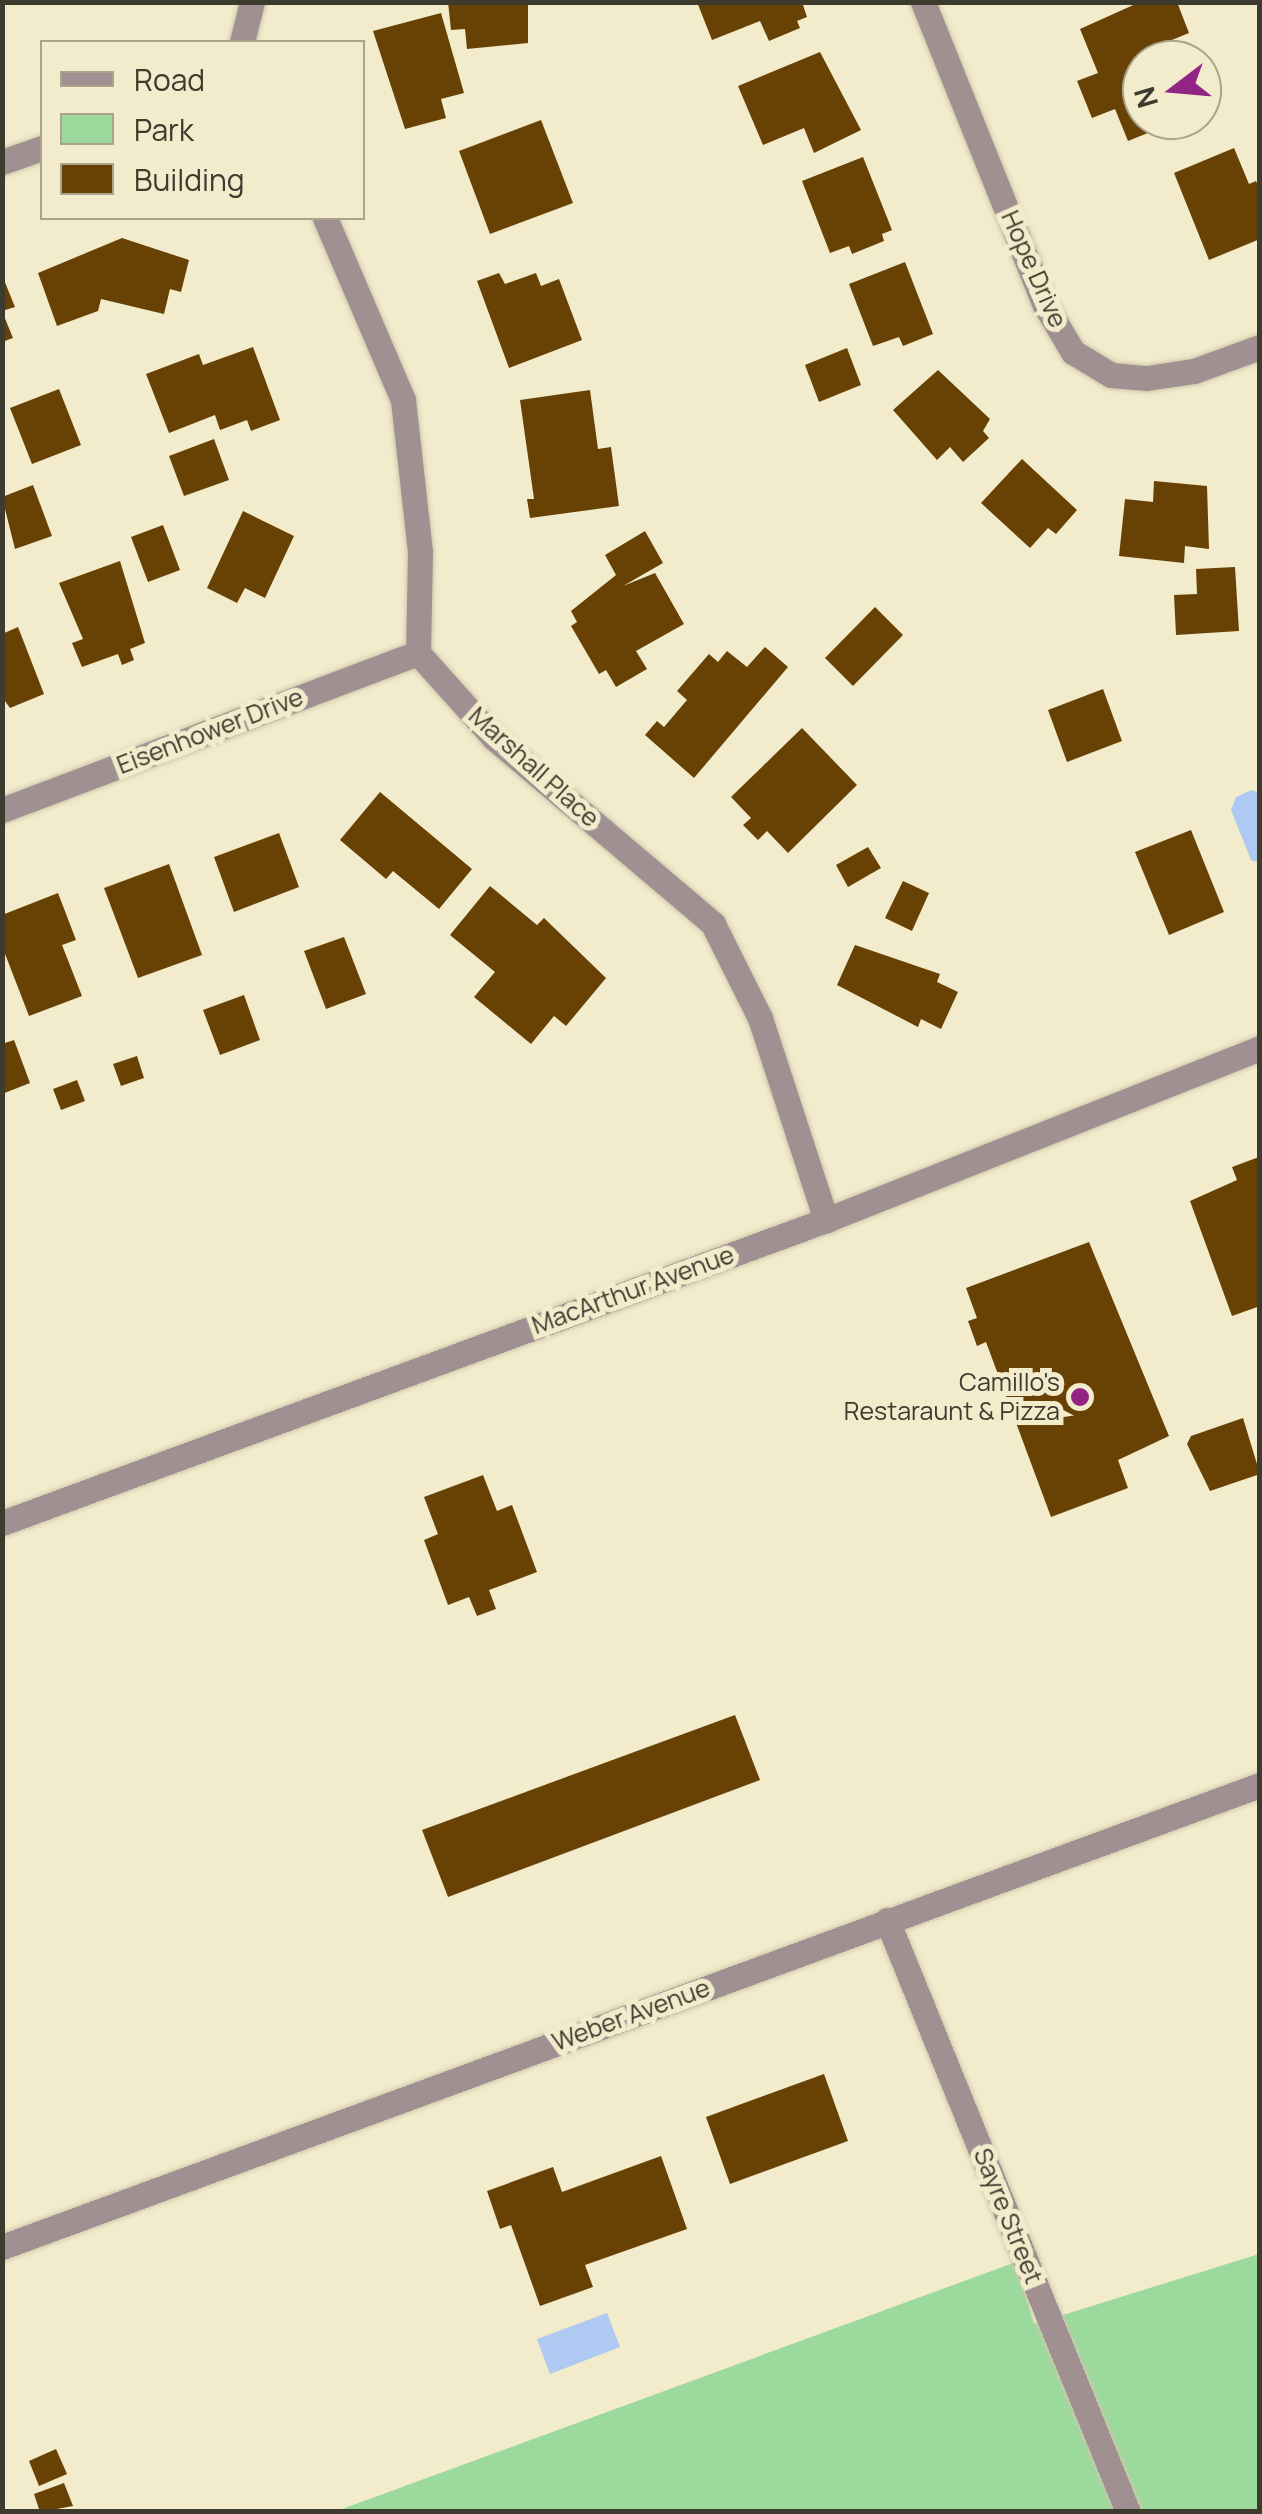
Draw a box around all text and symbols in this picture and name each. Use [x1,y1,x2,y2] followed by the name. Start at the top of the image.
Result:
[40,40,365,220] legend
[1122,40,1222,140] north arrow
[134,59,205,100] text: Road
[1124,83,1166,113] text: N
[134,109,194,150] text: Park
[134,159,245,200] text: Building
[995,206,1073,332] street label: Hope Drive
[113,682,307,780] street label: Eisenhower Drive
[463,701,605,833] street label: Marshall Place
[528,1239,738,1341] street label: MacArthur Avenue
[844,1368,1060,1427] place label: Camillo's Restaraunt & Pizza
[1069,1386,1091,1408] marker: Camillo's Restaraunt & Pizza
[548,1973,714,2057] street label: Weber Avenue
[967,2144,1049,2288] street label: Sayre Street

